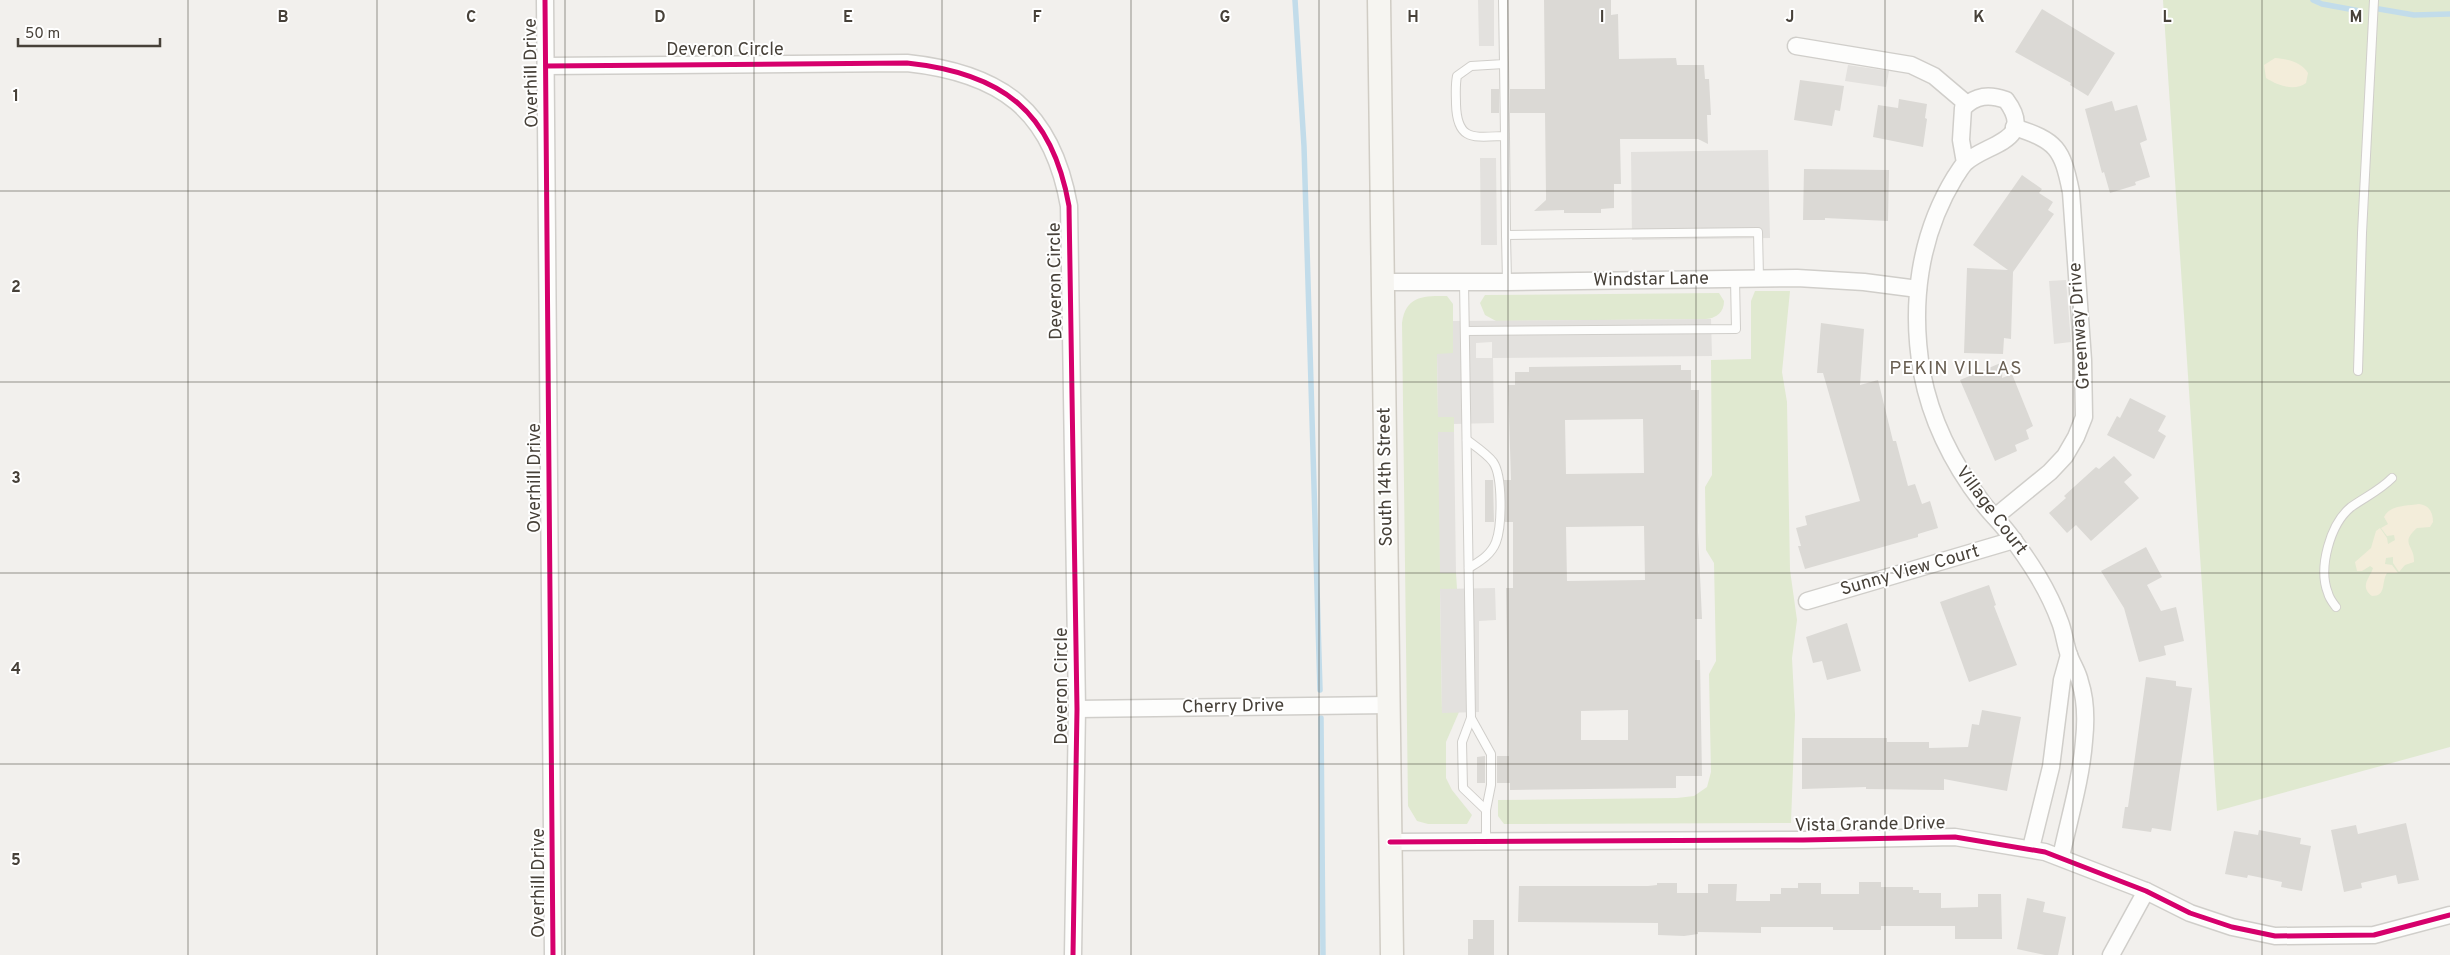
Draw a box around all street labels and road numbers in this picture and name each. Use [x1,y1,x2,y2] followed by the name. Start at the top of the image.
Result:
[520,18,544,128] street label: Overhill Drive
[666,39,784,62] street label: Deveron Circle
[1043,222,1069,340] street label: Deveron Circle
[2064,262,2096,390] street label: Greenway Drive
[1593,267,1709,293] street label: Windstar Lane
[1373,407,1399,547] street label: South 14th Street
[524,423,547,533] street label: Overhill Drive
[1950,462,2032,560] street label: Village Court
[1838,540,1982,602] street label: Sunny View Court
[1051,627,1074,745] street label: Deveron Circle
[1182,695,1284,719] street label: Cherry Drive
[1794,812,1946,838] street label: Vista Grande Drive
[528,828,551,938] street label: Overhill Drive

